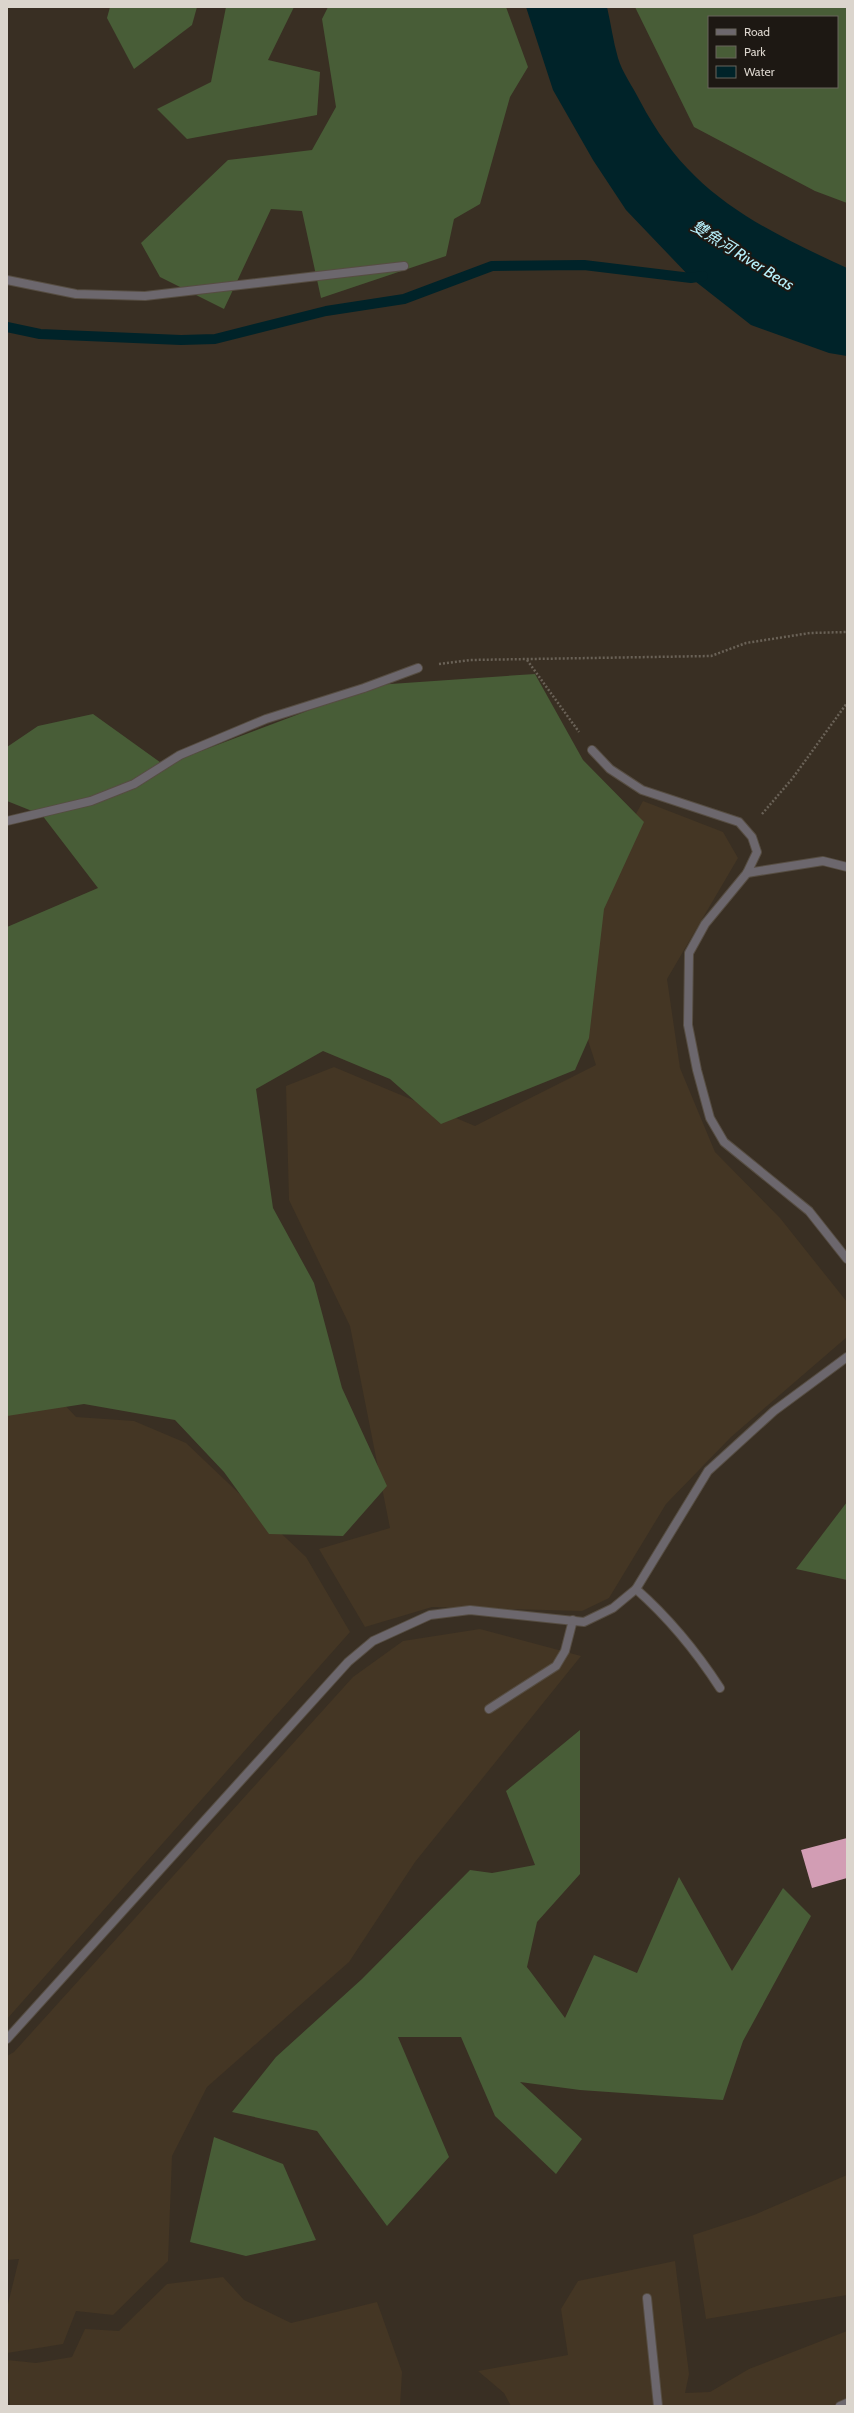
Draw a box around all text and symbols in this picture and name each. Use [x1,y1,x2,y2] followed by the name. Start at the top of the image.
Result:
[708,16,838,88] legend
[744,24,770,39] text: Road
[744,44,766,59] text: Park
[744,64,775,79] text: Water
[688,216,797,295] water label: 雙魚河 River Beas

